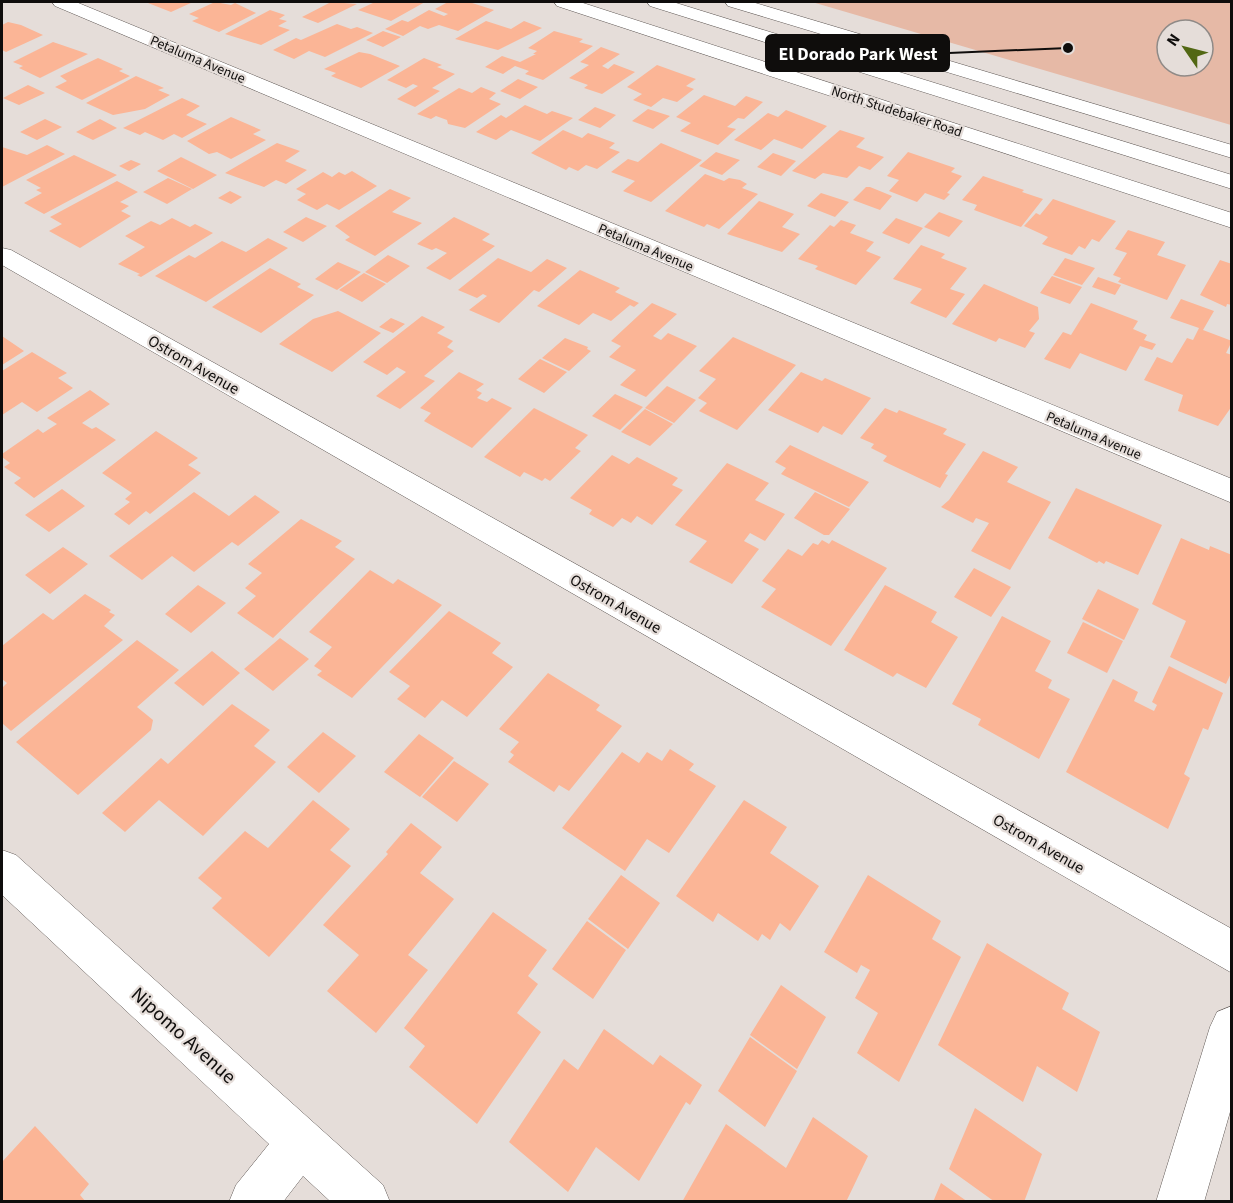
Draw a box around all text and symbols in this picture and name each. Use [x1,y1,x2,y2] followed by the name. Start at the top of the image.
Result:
[1155,18,1215,78] north arrow
[1161,29,1186,51] text: N
[147,31,248,89] street label: Petaluma Avenue
[766,35,949,71] callout: El Dorado Park West
[779,42,937,67] text: El Dorado Park West
[829,81,965,143] street label: North Studebaker Road
[595,219,696,277] street label: Petaluma Avenue
[144,330,243,400] street label: Ostrom Avenue
[1043,407,1144,465] street label: Petaluma Avenue
[566,569,665,639] street label: Ostrom Avenue
[989,809,1088,879] street label: Ostrom Avenue
[125,981,242,1091] street label: Nipomo Avenue

